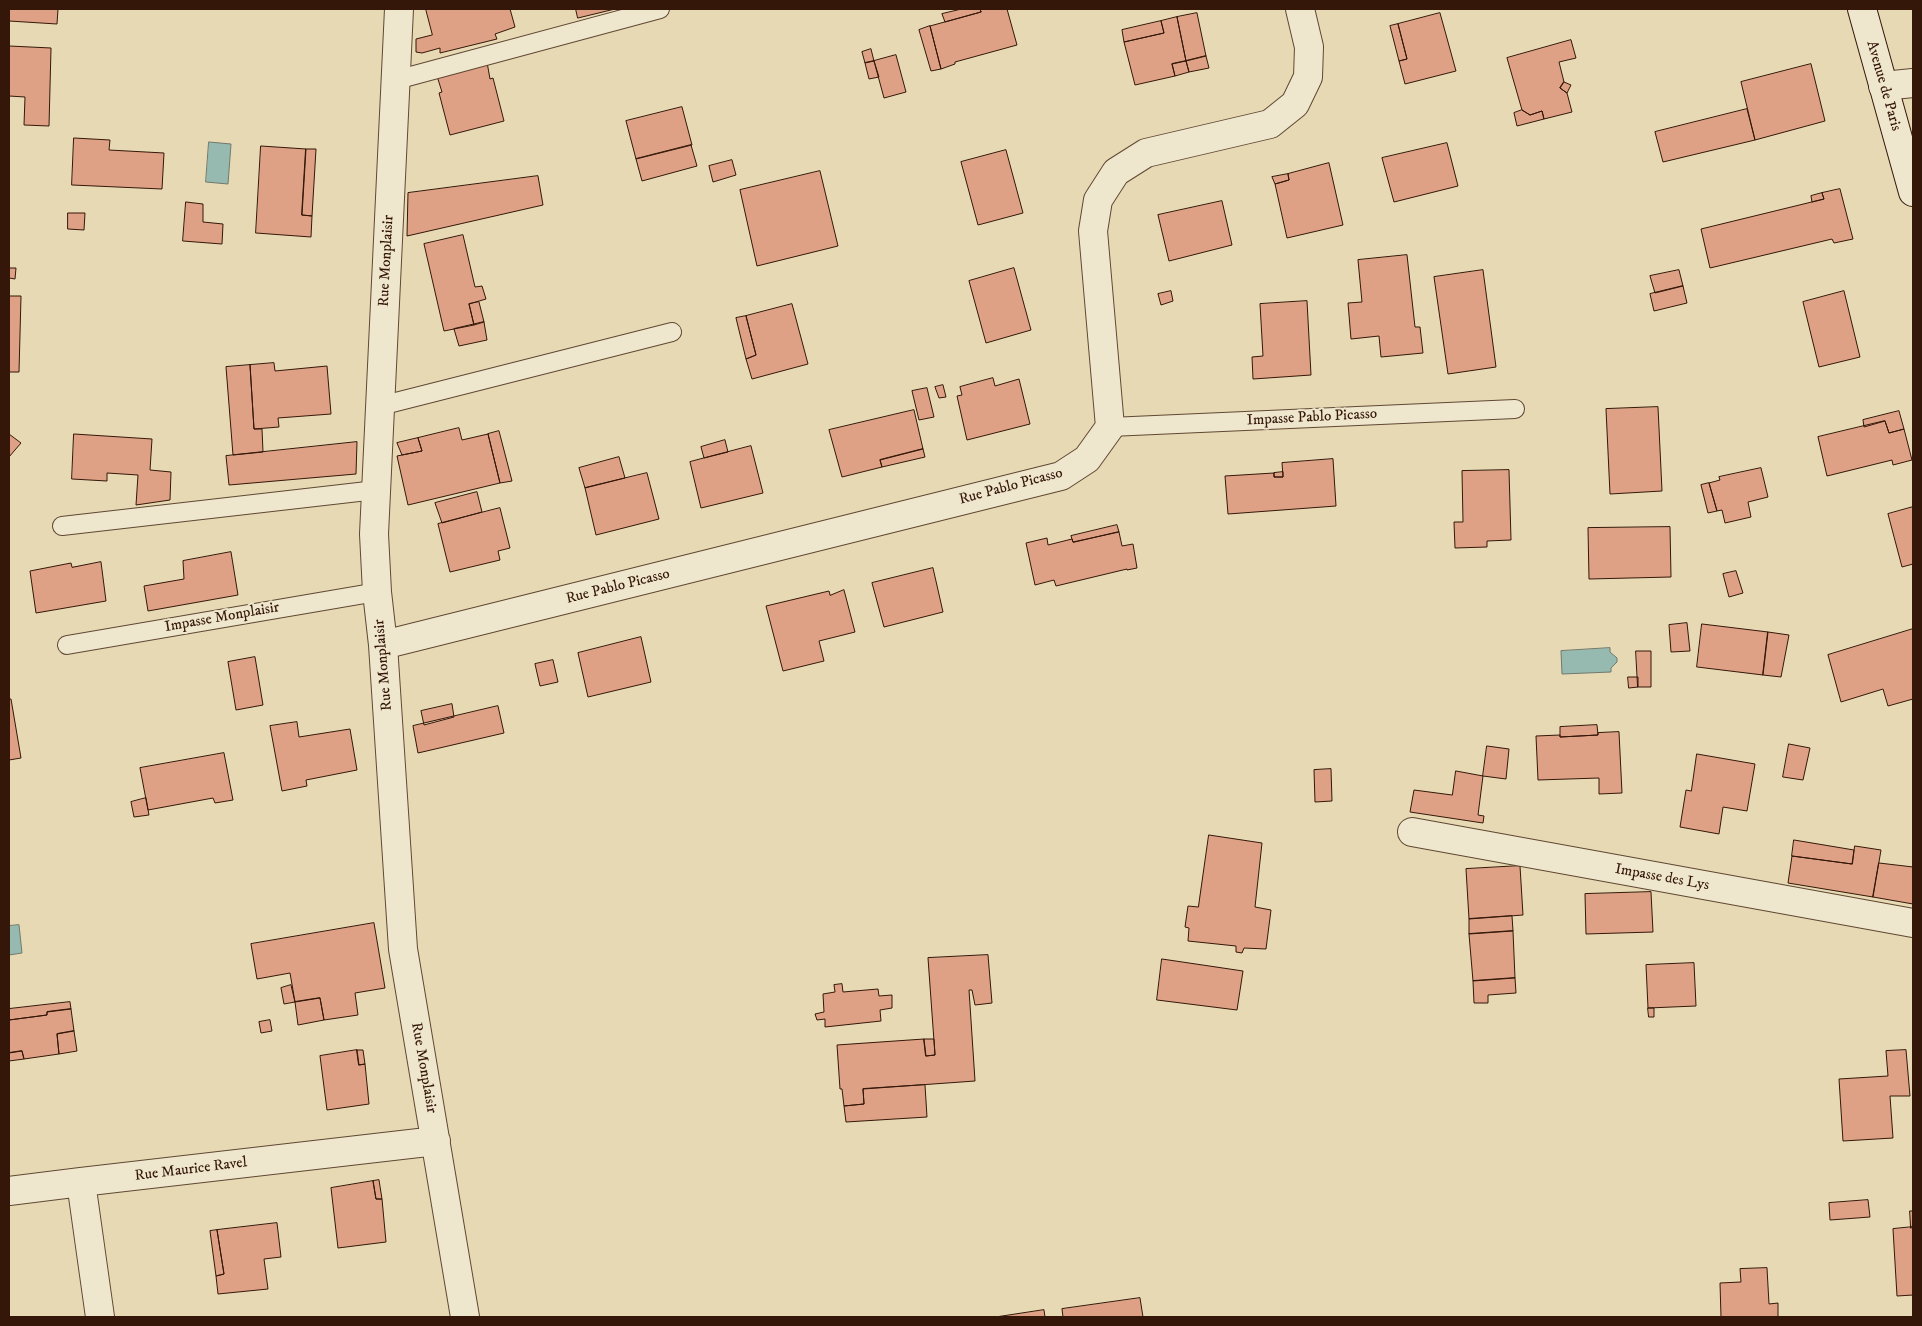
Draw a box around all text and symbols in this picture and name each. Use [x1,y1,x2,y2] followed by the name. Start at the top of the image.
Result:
[1862,39,1904,133] street label: Avenue de Paris
[376,215,398,307] street label: Rue Monplaisir
[1246,406,1378,430] street label: Impasse Pablo Picasso
[957,465,1065,509] street label: Rue Pablo Picasso
[564,565,672,609] street label: Rue Pablo Picasso
[163,599,281,637] street label: Impasse Monplaisir
[371,618,397,712] street label: Rue Monplaisir
[1613,861,1711,895] street label: Impasse des Lys
[406,1021,440,1115] street label: Rue Monplaisir
[134,1154,248,1186] street label: Rue Maurice Ravel

